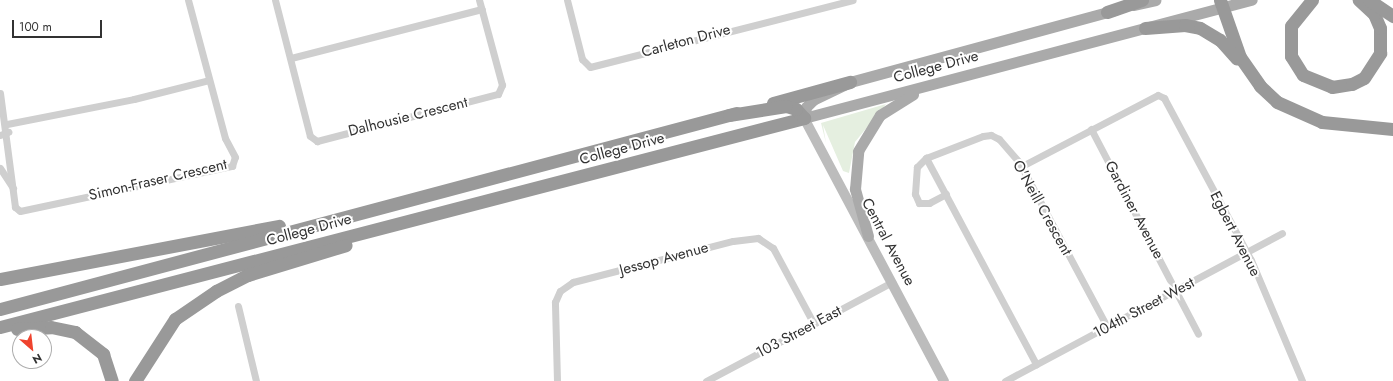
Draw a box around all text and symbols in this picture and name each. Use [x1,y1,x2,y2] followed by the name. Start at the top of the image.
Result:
[14,12,104,38] scale bar
[19,18,52,36] text: 100 m
[640,20,732,62] street label: Carleton Drive
[892,47,980,87] street label: College Drive
[346,93,470,141] street label: Dalhousie Crescent
[578,129,666,169] street label: College Drive
[87,155,229,205] street label: Simon-Fraser Crescent
[1008,157,1076,259] street label: O'Neill Crescent
[1101,158,1167,262] street label: Gardiner Avenue
[1206,188,1264,280] street label: Egbert Avenue
[857,195,919,289] street label: Central Avenue
[265,210,353,250] street label: College Drive
[618,238,710,280] street label: Jessop Avenue
[1090,274,1198,342] street label: 104th Street West
[753,302,845,362] street label: 103 Street East
[12,329,52,369] north arrow
[30,350,45,368] text: N

